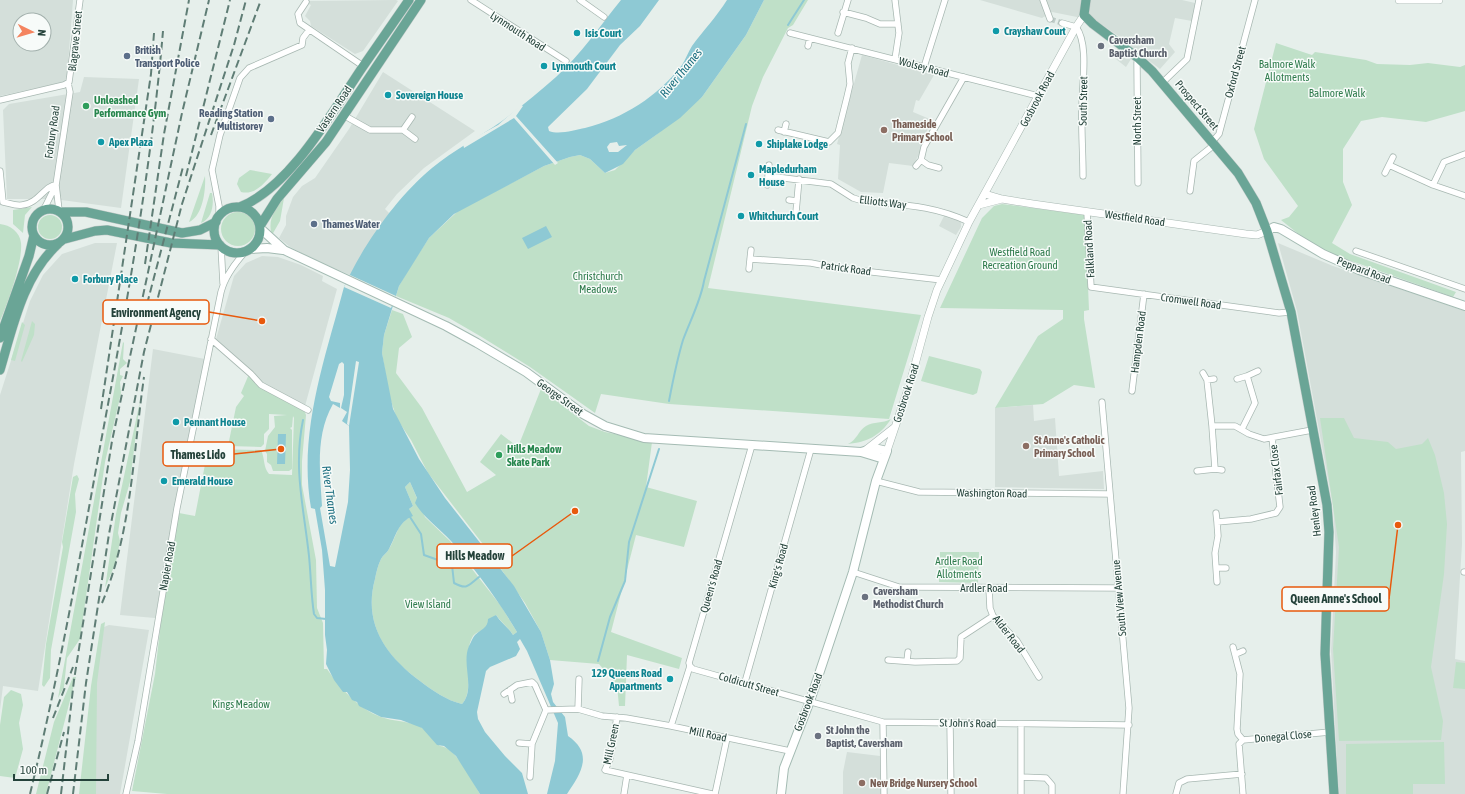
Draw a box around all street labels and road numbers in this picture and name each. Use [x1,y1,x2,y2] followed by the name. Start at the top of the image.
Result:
[488,9,548,53] street label: Lynmouth Road
[66,10,84,72] street label: Blagrave Street
[1222,45,1248,99] street label: Oxford Street
[898,55,950,79] street label: Wolsey Road
[1017,69,1057,129] street label: Gosbrook Road
[1077,76,1089,126] street label: South Street
[1173,78,1221,132] street label: Prospect Street
[314,84,354,134] street label: Vastern Road
[1131,97,1143,145] street label: North Street
[42,105,62,159] street label: Forbury Road
[859,193,908,211] street label: Elliotts Way
[1104,208,1166,228] street label: Westfield Road
[1081,220,1097,278] street label: Falkland Road
[1335,254,1393,286] street label: Peppard Road
[820,259,872,277] street label: Patrick Road
[1160,291,1222,311] street label: Cromwell Road
[1128,310,1148,374] street label: Hampden Road
[891,362,921,424] street label: Gosbrook Road
[535,376,585,418] street label: George Street
[1267,444,1285,496] street label: Fairfax Close
[1305,485,1323,537] street label: Henley Road
[957,486,1027,500] street label: Washington Road
[157,540,177,592] street label: Napier Road
[766,542,790,590] street label: King's Road
[698,558,724,614] street label: Queen's Road
[1110,559,1128,637] street label: South View Avenue
[960,582,1008,594] street label: Ardler Road
[991,613,1027,655] street label: Alder Road
[718,670,780,698] street label: Coldicutt Street
[791,671,825,733] street label: Gosbrook Road
[940,717,996,729] street label: St John's Road
[601,722,621,766] street label: Mill Green
[688,724,728,744] street label: Mill Road
[1254,728,1312,744] street label: Donegal Close

